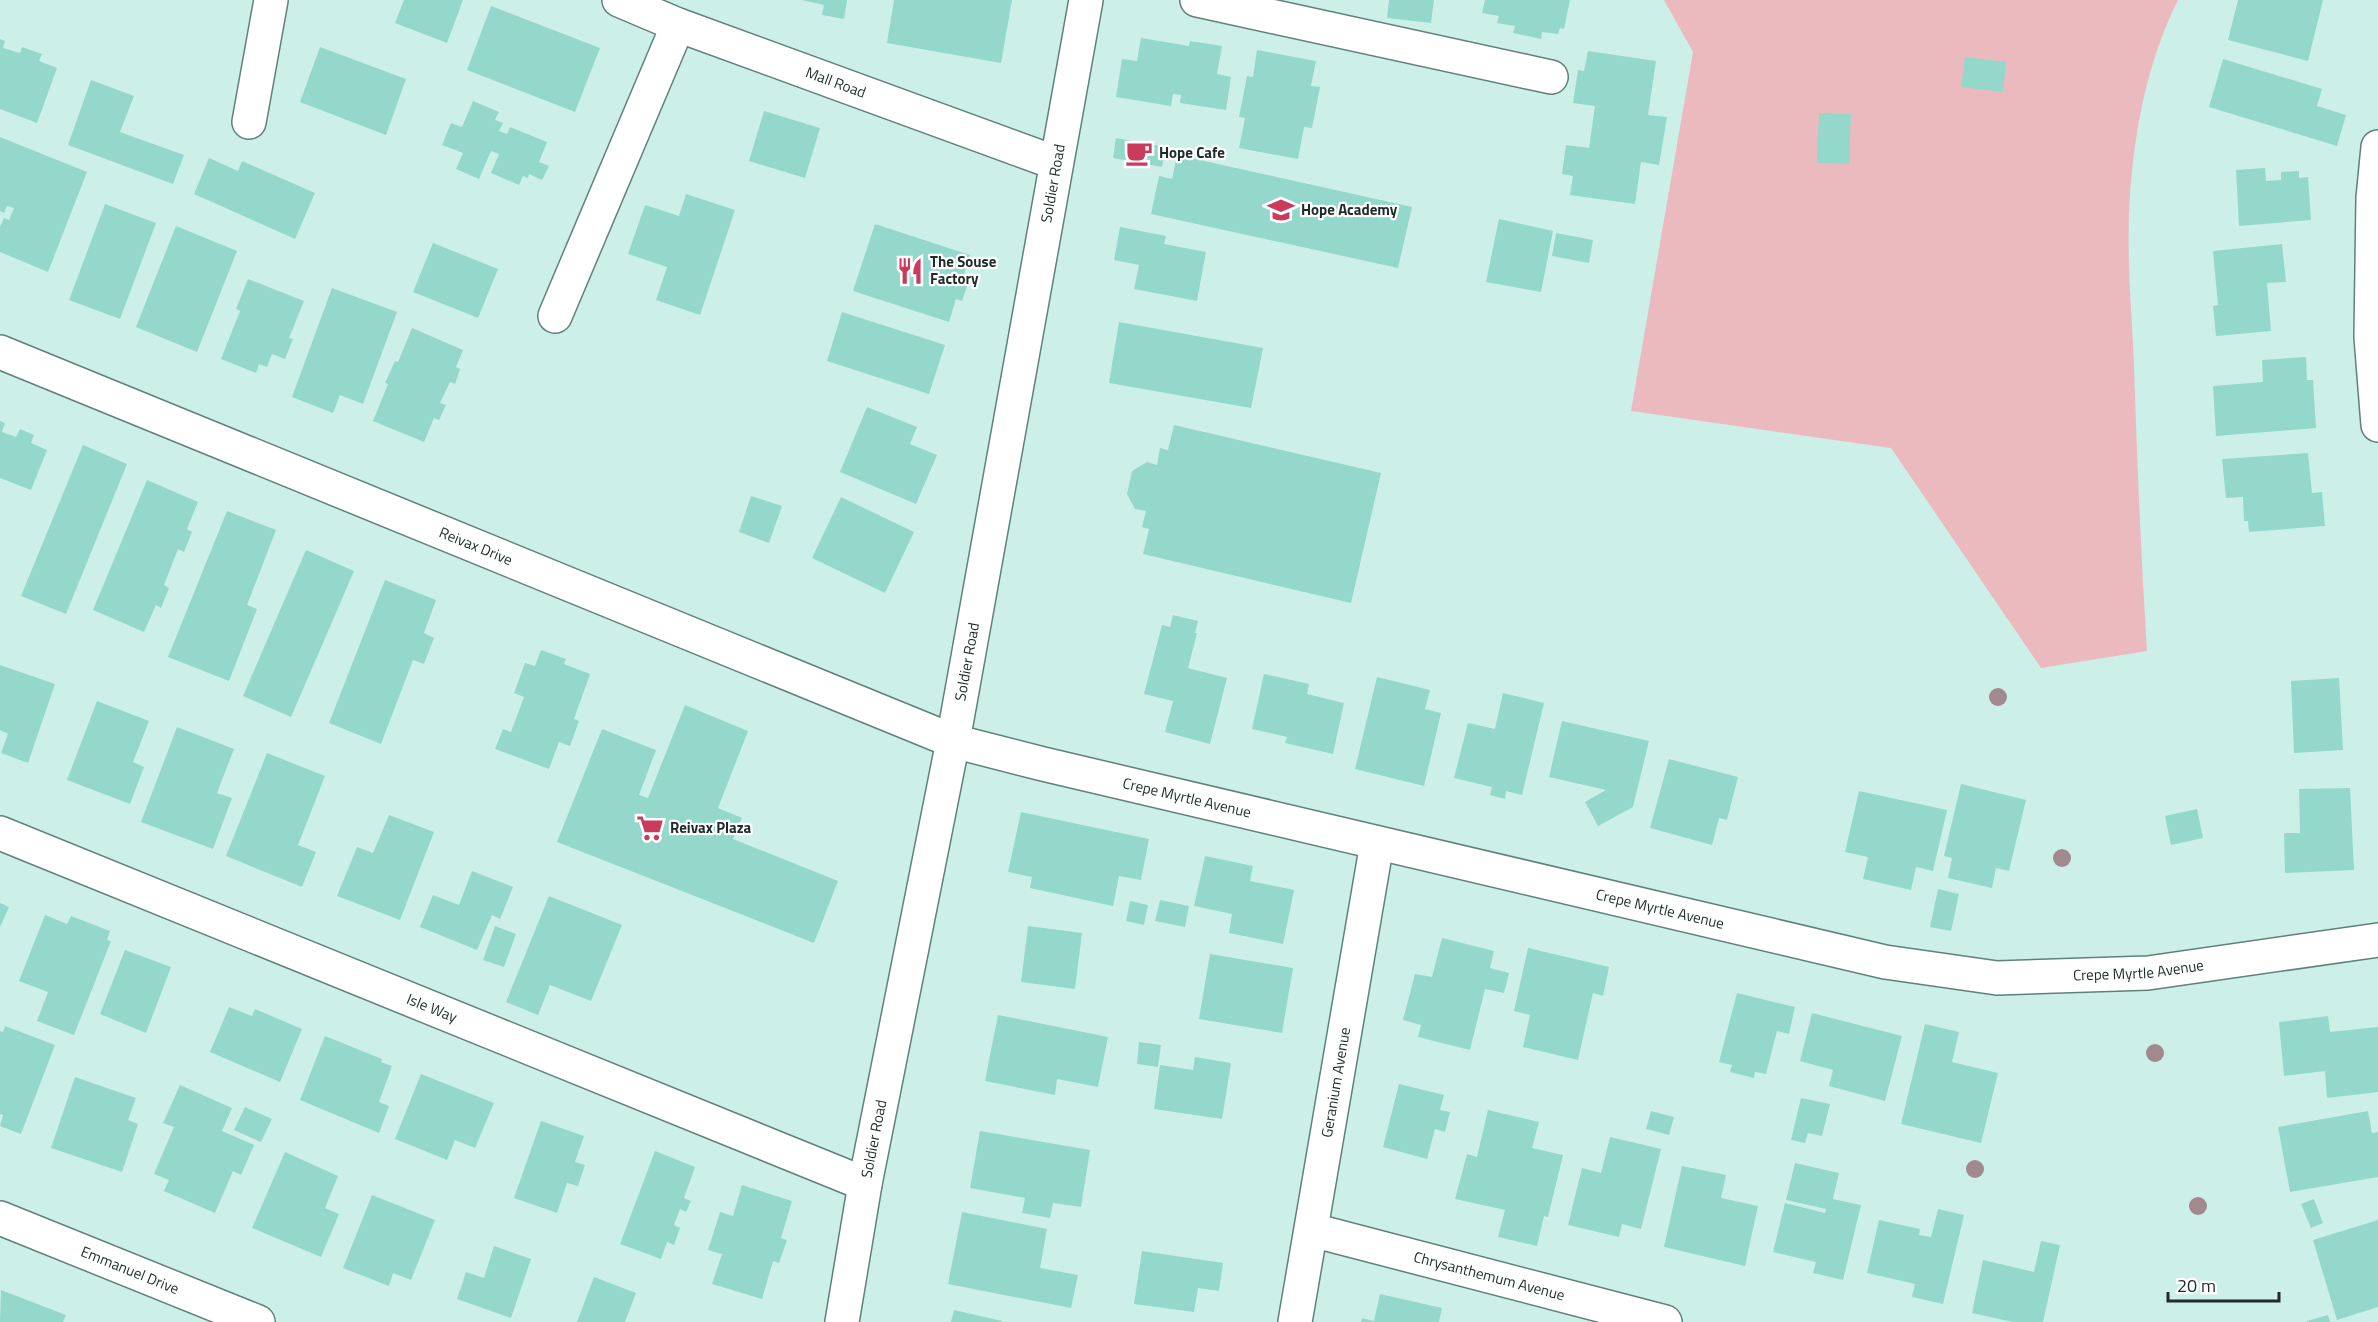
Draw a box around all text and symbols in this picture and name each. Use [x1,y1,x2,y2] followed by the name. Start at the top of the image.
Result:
[802,61,869,104] street label: Mall Road
[1124,138,1154,168] cafe icon: Hope Cafe
[1159,141,1225,164] place label: Hope Cafe
[1034,142,1071,224] street label: Soldier Road
[1266,195,1296,225] school or university icon: Hope Academy
[1301,198,1398,221] place label: Hope Academy
[930,250,997,290] place label: The Souse Factory
[895,256,925,286] restaurant icon: The Souse Factory
[436,520,516,571] street label: Reivax Drive
[948,621,985,703] street label: Soldier Road
[1120,771,1253,824] street label: Crepe Myrtle Avenue
[635,813,665,843] supermarket icon: Reivax Plaza
[670,816,752,839] place label: Reivax Plaza
[1594,882,1727,935] street label: Crepe Myrtle Avenue
[2073,953,2205,986] street label: Crepe Myrtle Avenue
[403,987,461,1028] street label: Isle Way
[1315,1025,1356,1139] street label: Geranium Avenue
[854,1098,893,1180] street label: Soldier Road
[77,1240,183,1300] street label: Emmanuel Drive
[1411,1245,1567,1306] street label: Chrysanthemum Avenue
[2168,1265,2279,1303] scale bar
[2177,1272,2216,1299] text: 20 m

